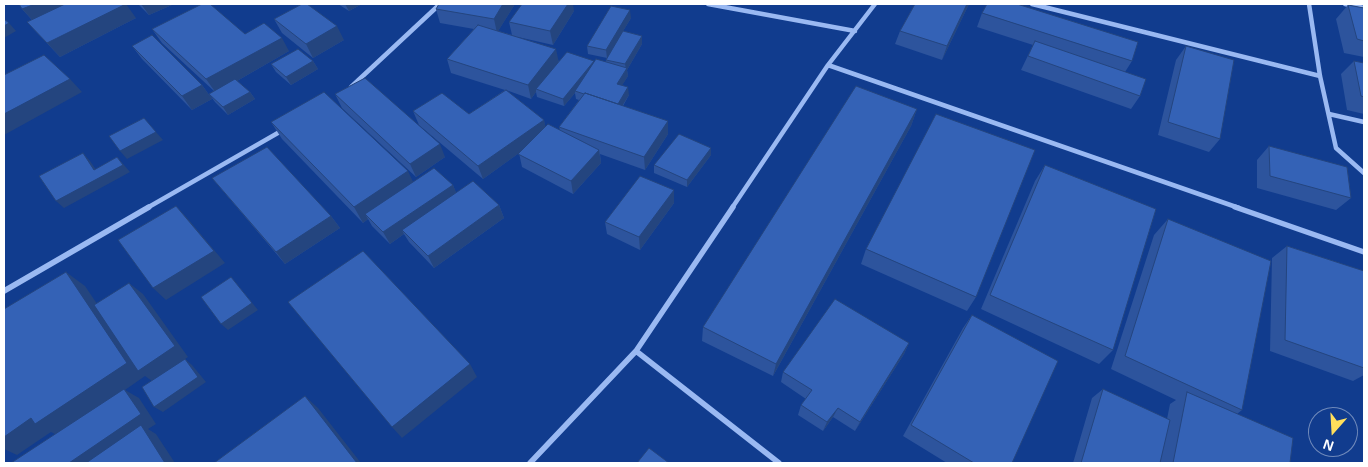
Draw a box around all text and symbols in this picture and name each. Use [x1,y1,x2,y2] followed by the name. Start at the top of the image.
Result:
[1308,407,1358,457] north arrow
[1321,436,1336,454] text: N

